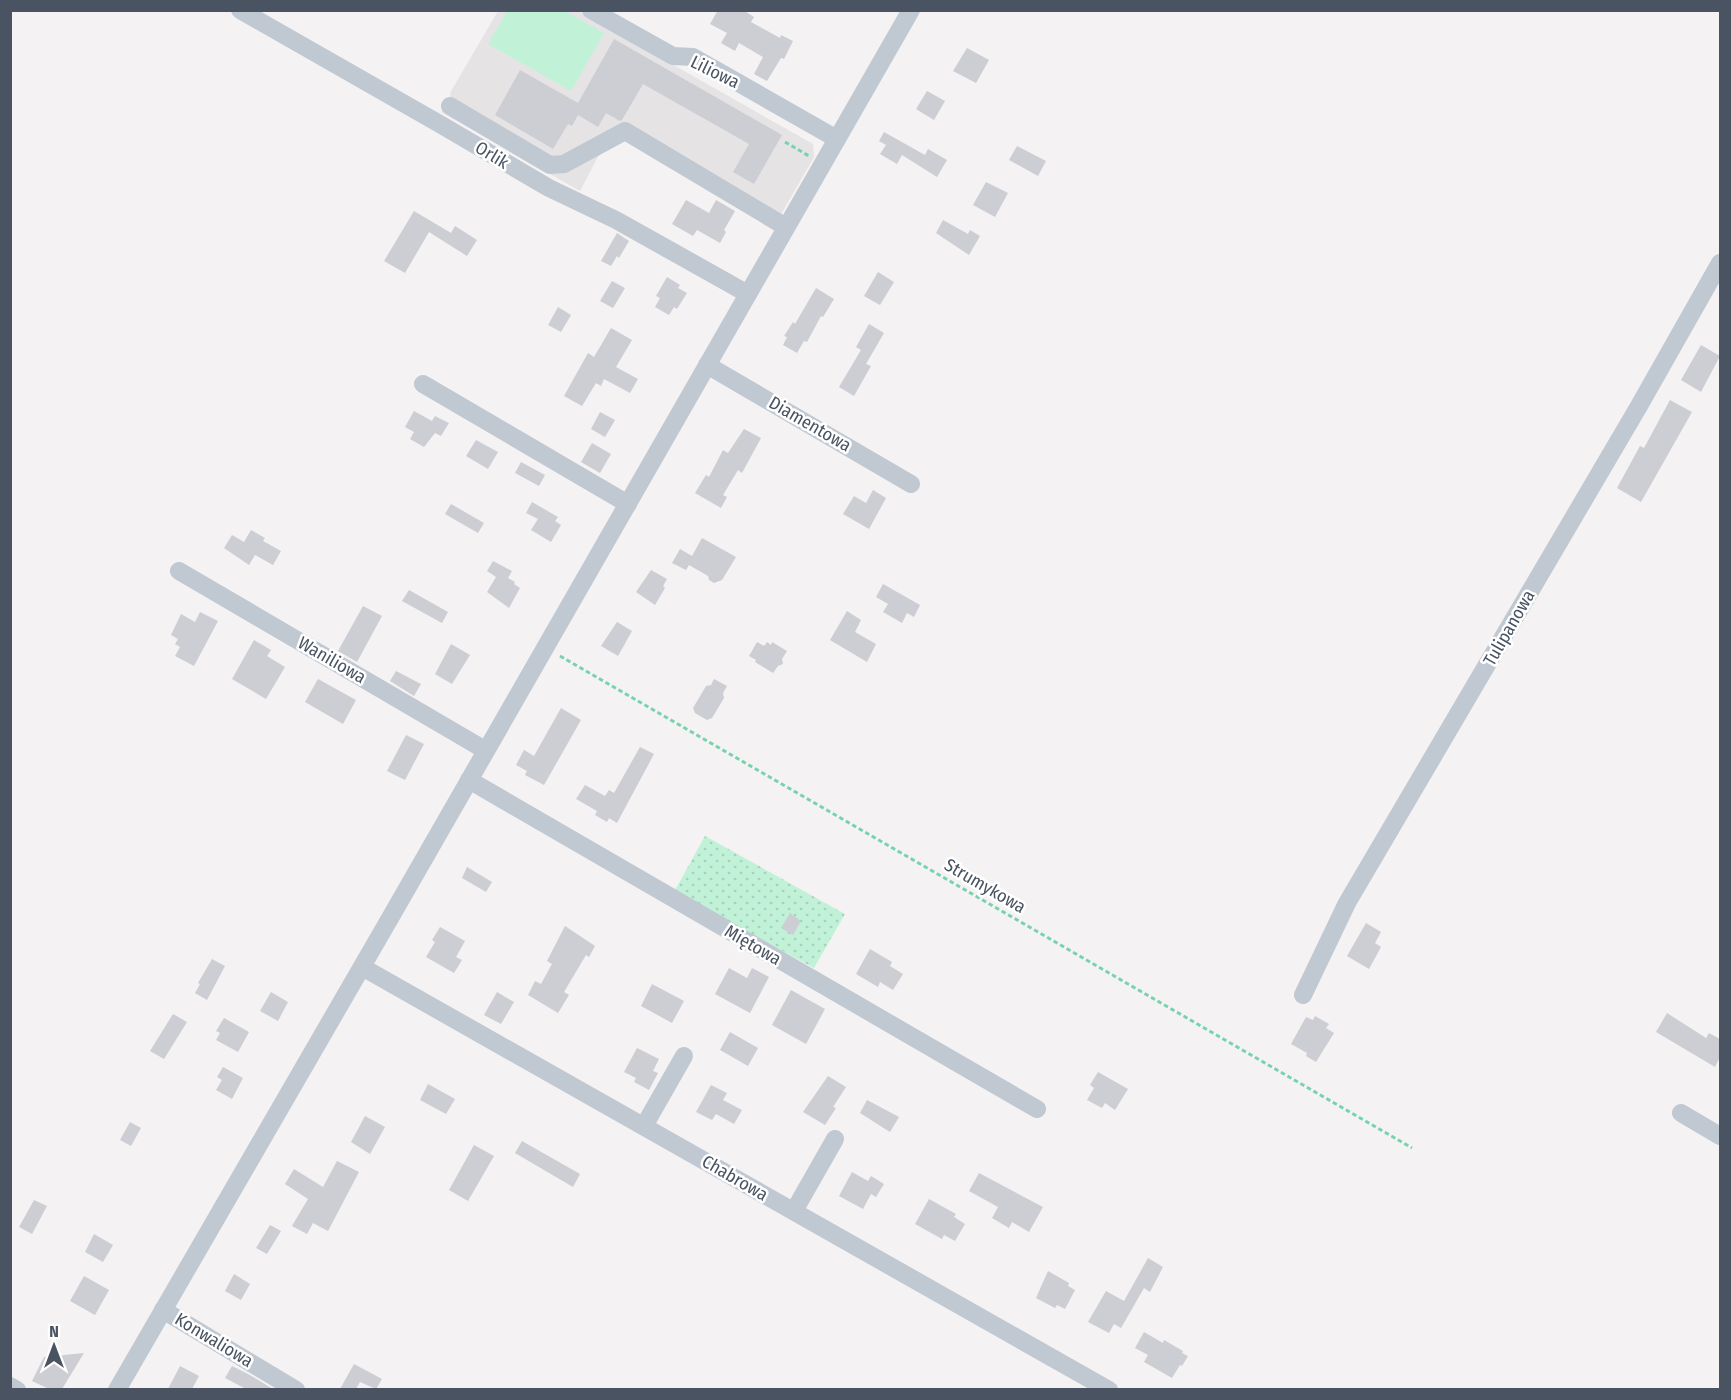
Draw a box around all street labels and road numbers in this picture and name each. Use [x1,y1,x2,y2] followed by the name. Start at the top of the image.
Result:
[687,51,743,93] street label: Liliowa
[471,136,513,174] street label: Orlik
[765,392,855,456] street label: Diamentowa
[1479,586,1540,670] street label: Tulipanowa
[294,632,370,688] street label: Waniliowa
[940,854,1030,918] street label: Strumykowa
[721,920,785,970] street label: Miętowa
[698,1150,772,1206] street label: Chabrowa
[171,1308,257,1372] street label: Konwaliowa

